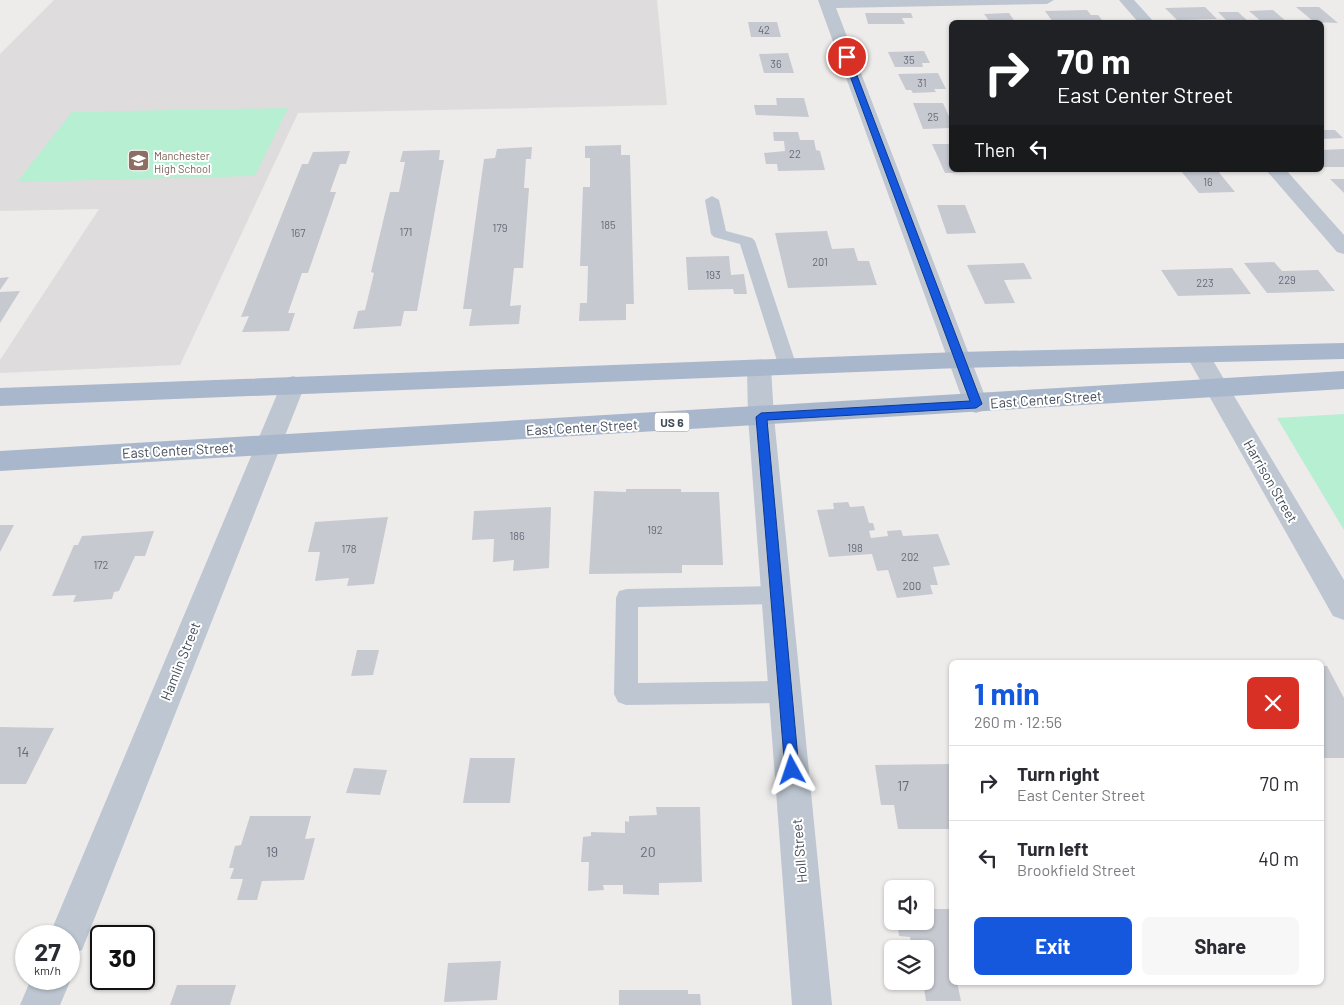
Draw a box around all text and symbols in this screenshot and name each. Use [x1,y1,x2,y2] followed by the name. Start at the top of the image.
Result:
[758,23,770,36] house number: 42
[826,36,868,78] pin
[1057,39,1131,81] text: 70 m
[974,40,1039,105] icon: right
[833,43,861,71] icon: arrive
[903,53,915,66] house number: 35
[770,57,782,70] house number: 36
[917,76,927,89] house number: 31
[1057,81,1233,107] text: East Center Street
[927,110,939,123] house number: 25
[1025,135,1053,163] icon: left
[974,138,1015,161] text: Then
[789,147,801,160] house number: 22
[126,149,150,173] school or university icon: Manchester High School
[154,149,211,175] place label: Manchester High School
[1203,175,1213,188] house number: 16
[600,218,616,231] house number: 185
[493,221,508,234] house number: 179
[400,225,412,238] house number: 171
[291,226,305,239] house number: 167
[812,255,828,268] house number: 201
[705,268,721,281] house number: 193
[1278,273,1296,286] house number: 229
[1196,276,1214,289] house number: 223
[989,387,1103,411] street label: East Center Street
[654,412,690,432] road number: US 6
[526,416,638,438] street label: East Center Street
[1240,436,1302,526] street label: Harrison Street
[122,439,234,461] street label: East Center Street
[647,523,663,536] house number: 192
[509,529,525,542] house number: 186
[847,541,863,554] house number: 198
[342,542,357,555] house number: 178
[901,550,919,563] house number: 202
[94,558,109,571] house number: 172
[903,579,921,592] house number: 200
[157,619,203,703] street label: Hamlin Street
[974,675,1040,711] text: 1 min
[1247,677,1299,729] button: close
[974,712,1062,731] text: 260 m · 12:56
[17,743,29,760] house number: 14
[765,743,817,795] position arrow
[1017,762,1099,785] text: Turn right
[974,769,1002,797] icon: right
[1260,772,1299,795] text: 70 m
[897,777,909,794] house number: 17
[1017,785,1145,804] text: East Center Street
[788,818,810,884] street label: Holl Street
[1017,837,1088,860] text: Turn left
[266,843,278,860] house number: 19
[640,843,656,860] house number: 20
[974,844,1002,872] icon: left
[1258,847,1299,870] text: 40 m
[1017,860,1136,879] text: Brookfield Street
[884,880,934,990] map controls
[884,880,934,930] button: sound
[974,917,1132,975] button: Exit
[1142,917,1299,975] button: Share
[90,925,155,990] speed limit sign: 30
[34,936,61,966] text: 27
[884,940,934,990] button: layers
[34,963,61,977] text: km/h

